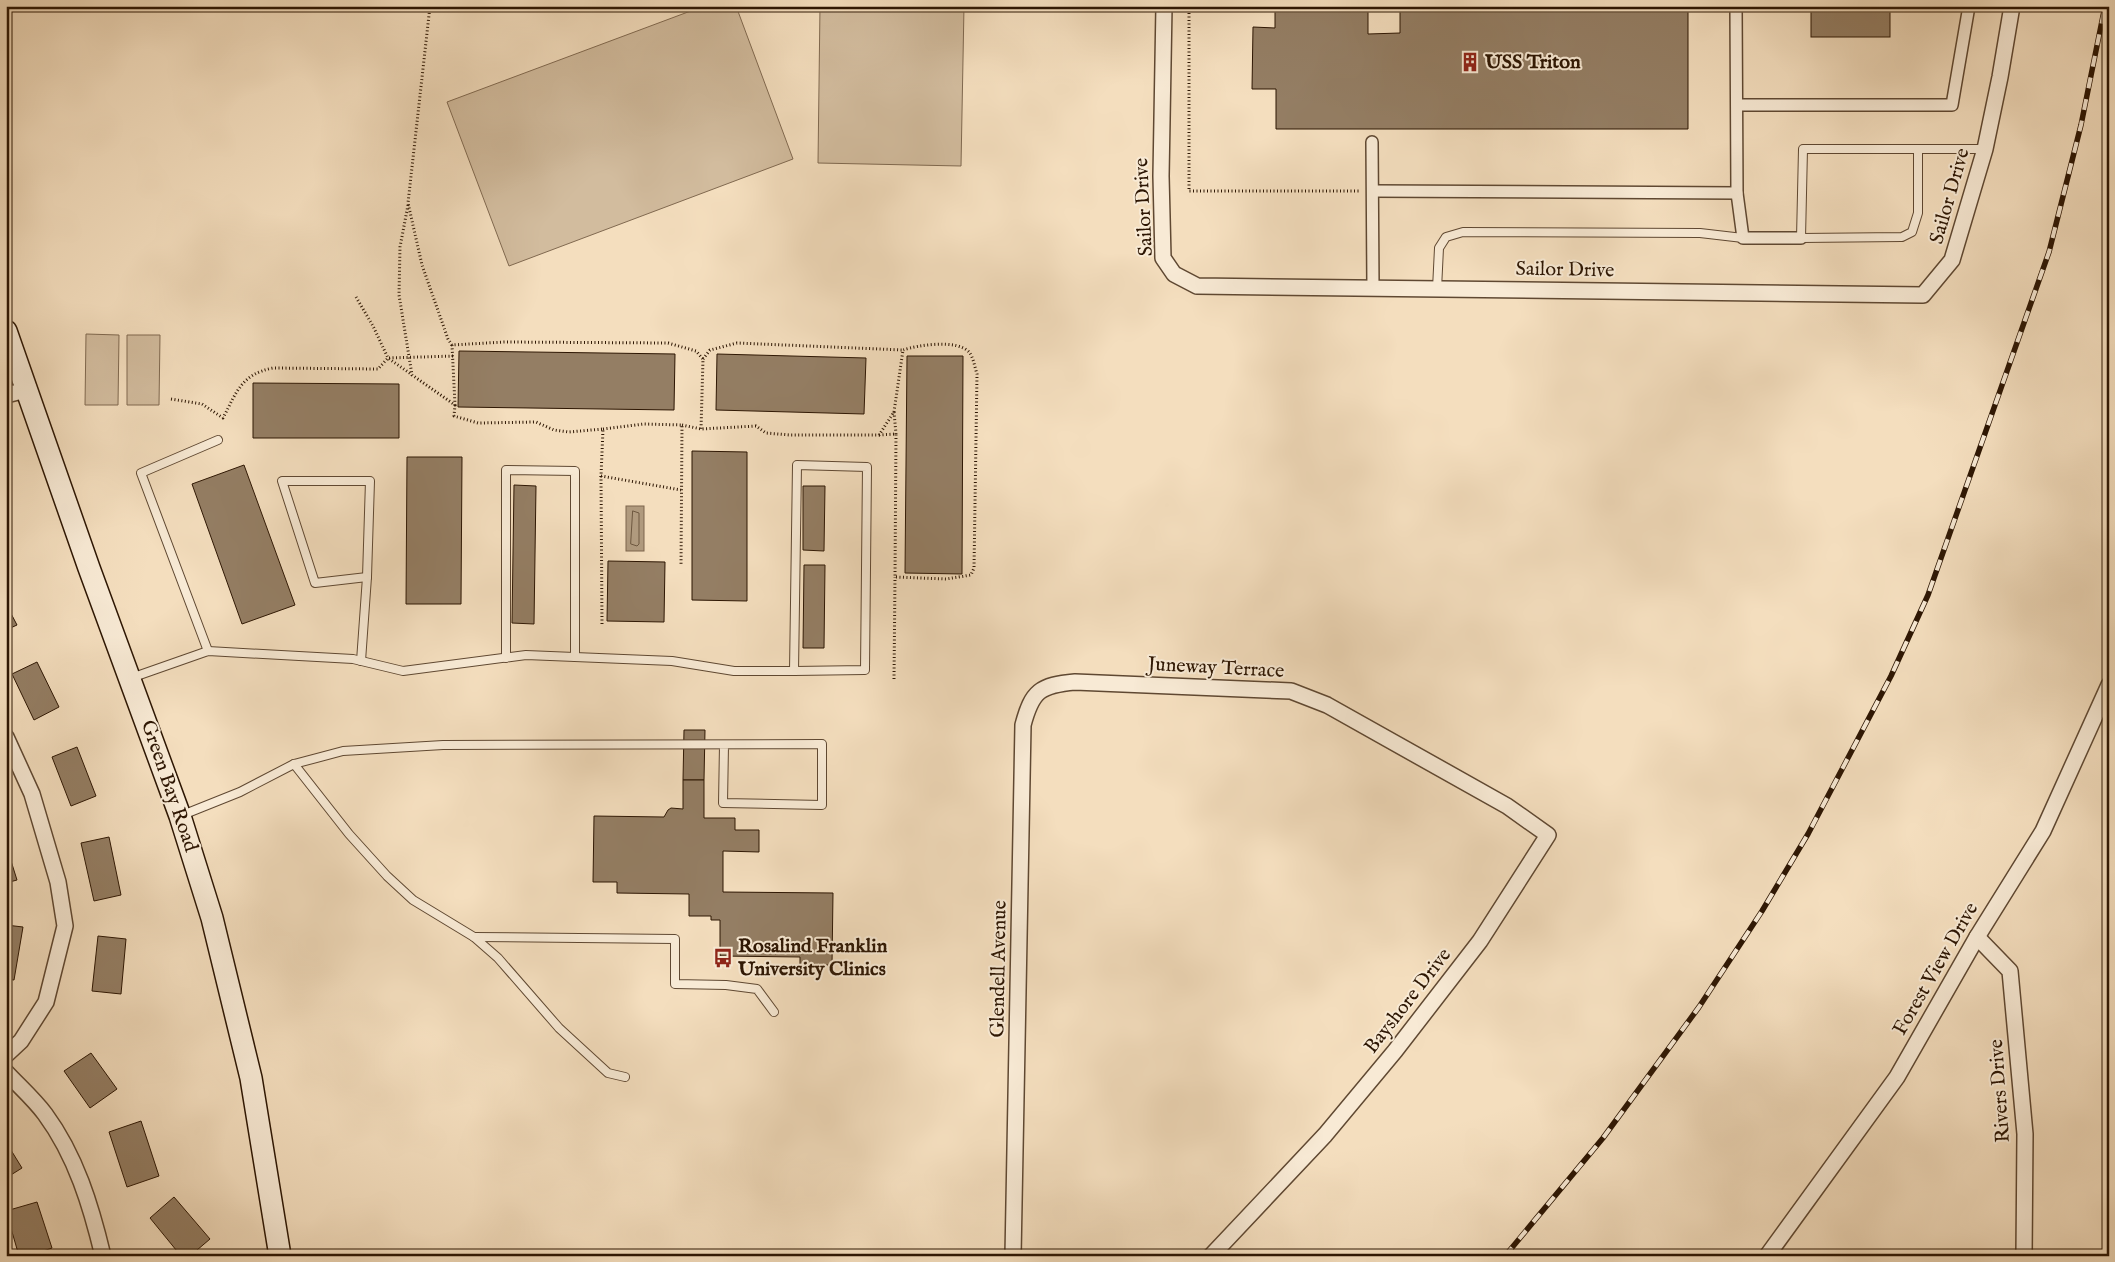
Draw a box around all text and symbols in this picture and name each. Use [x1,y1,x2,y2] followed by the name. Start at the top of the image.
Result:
[1484,50,1581,75] place label: USS Triton
[1459,51,1481,73] building icon: USS Triton
[1924,145,1976,247] street label: Sailor Drive
[1129,157,1159,257] street label: Sailor Drive
[1515,257,1615,283] street label: Sailor Drive
[1145,652,1285,684] street label: Juneway Terrace
[135,717,203,855] street label: Green Bay Road
[1888,898,1984,1040] street label: Forest View Drive
[985,900,1013,1038] street label: Glendell Avenue
[737,934,888,982] place label: Rosalind Franklin University Clinics
[1359,943,1457,1059] street label: Bayshore Drive
[712,947,734,969] bus stop icon: Rosalind Franklin University Clinics
[1984,1038,2016,1144] street label: Rivers Drive

